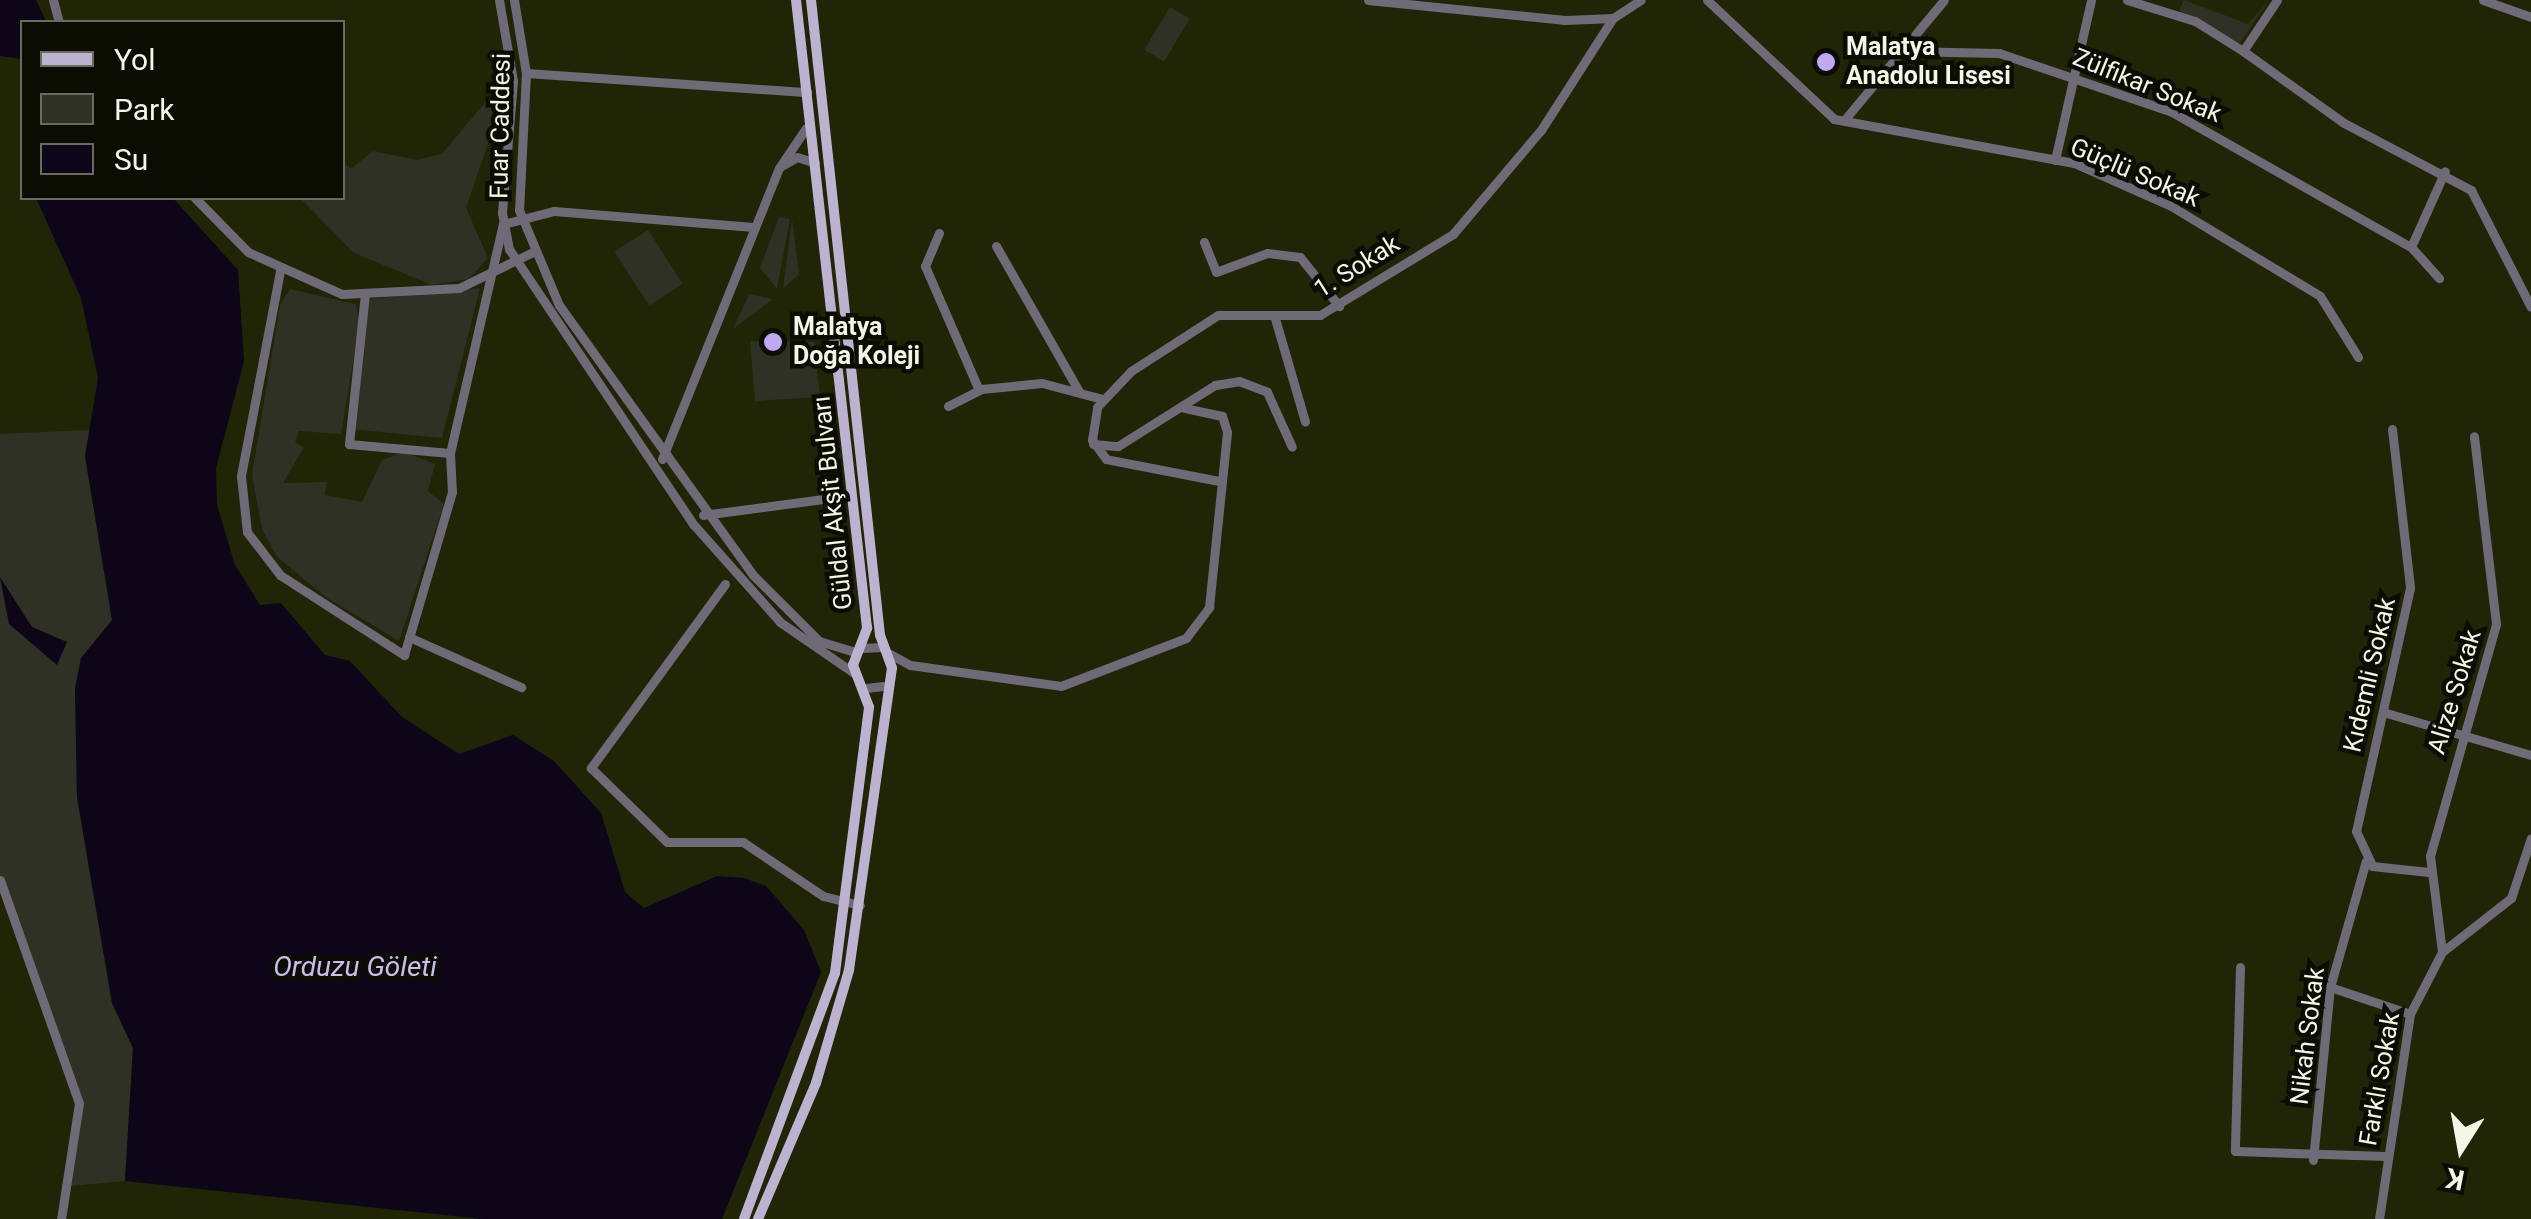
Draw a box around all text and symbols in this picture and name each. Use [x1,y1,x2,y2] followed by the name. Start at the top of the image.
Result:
[20,20,345,200] legend
[1846,33,2011,92] place label: Malatya Anadolu Lisesi
[114,42,155,77] text: Yol
[2068,43,2226,129] street label: Zülfikar Sokak
[1815,51,1837,73] marker: Malatya Anadolu Lisesi
[485,53,517,199] street label: Fuar Caddesi
[114,92,174,127] text: Park
[2066,132,2204,214] street label: Güçlü Sokak
[114,142,148,177] text: Su
[1309,229,1405,305] street label: 1. Sokak
[793,313,920,372] place label: Malatya Doğa Koleji
[762,331,784,353] marker: Malatya Doğa Koleji
[807,395,859,611] street label: Güldal Akşit Bulvarı
[2338,595,2402,755] street label: Kıdemli Sokak
[2422,626,2488,758] street label: Alize Sokak
[273,950,437,984] water label: Orduzu Göleti
[2285,966,2331,1106] street label: Nikah Sokak
[2354,1010,2406,1148] street label: Farklı Sokak
[2411,1099,2511,1199] north arrow
[2443,1161,2467,1197] text: K

